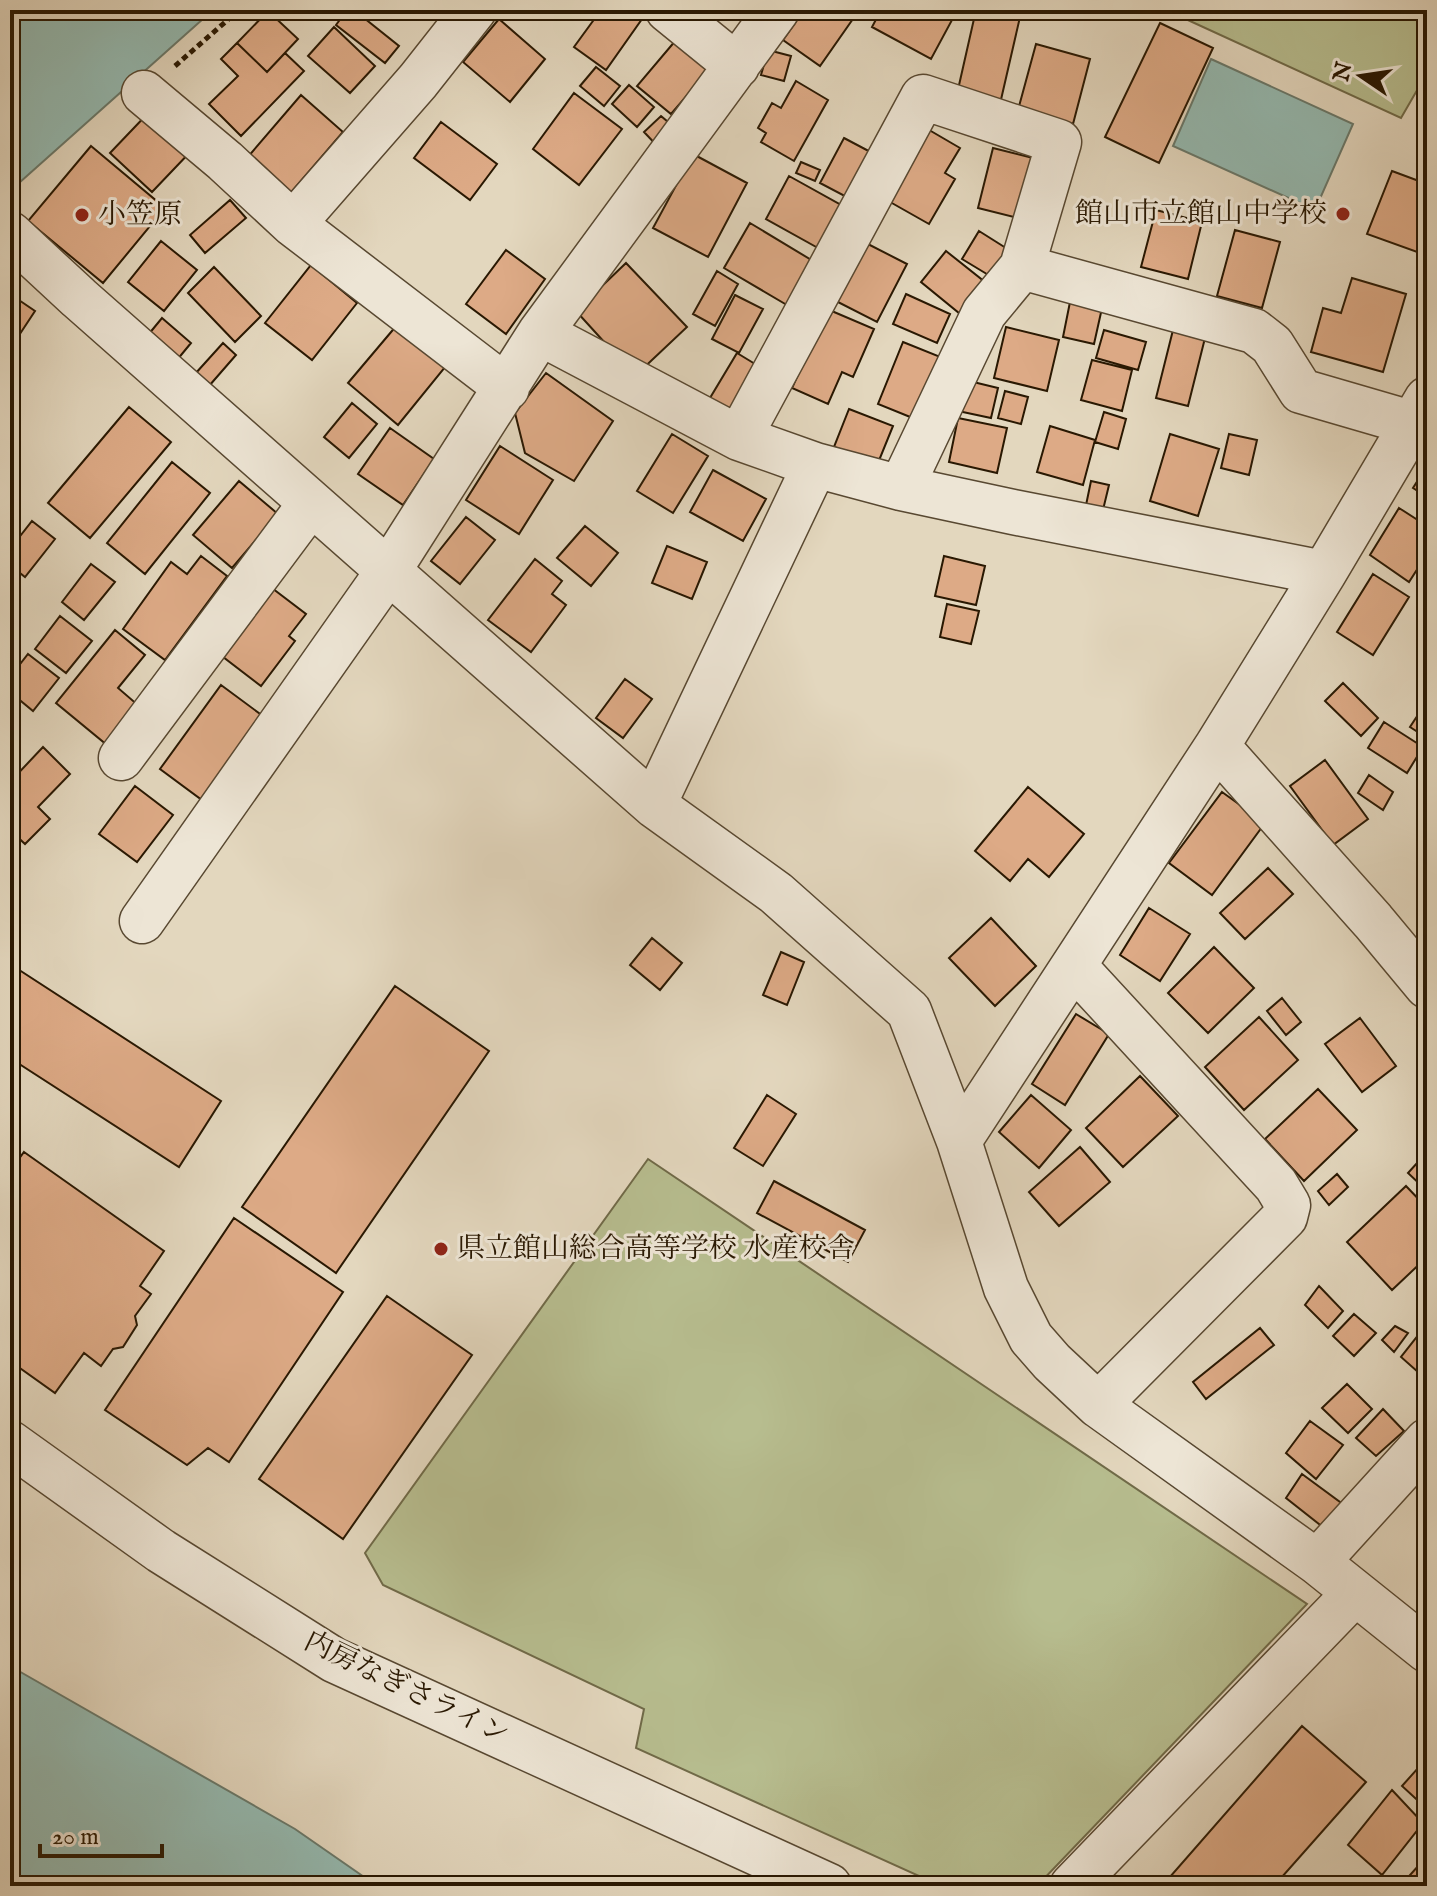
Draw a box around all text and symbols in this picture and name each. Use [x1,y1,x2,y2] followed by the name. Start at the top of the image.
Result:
[1321,36,1401,116] north arrow
[1327,60,1359,85] text: N
[1075,197,1327,232] place label: 館山市立館山中学校
[98,198,182,233] place label: 小笠原
[1334,205,1352,223] marker: 館山市立館山中学校
[73,206,91,224] marker: 小笠原
[457,1232,855,1267] place label: 県立館山総合高等学校 水産校舎
[432,1240,450,1258] marker: 県立館山総合高等学校 水産校舎
[298,1624,514,1754] street label: 内房なぎさライン
[40,1808,162,1858] scale bar
[52,1822,99,1853] text: 20 m

